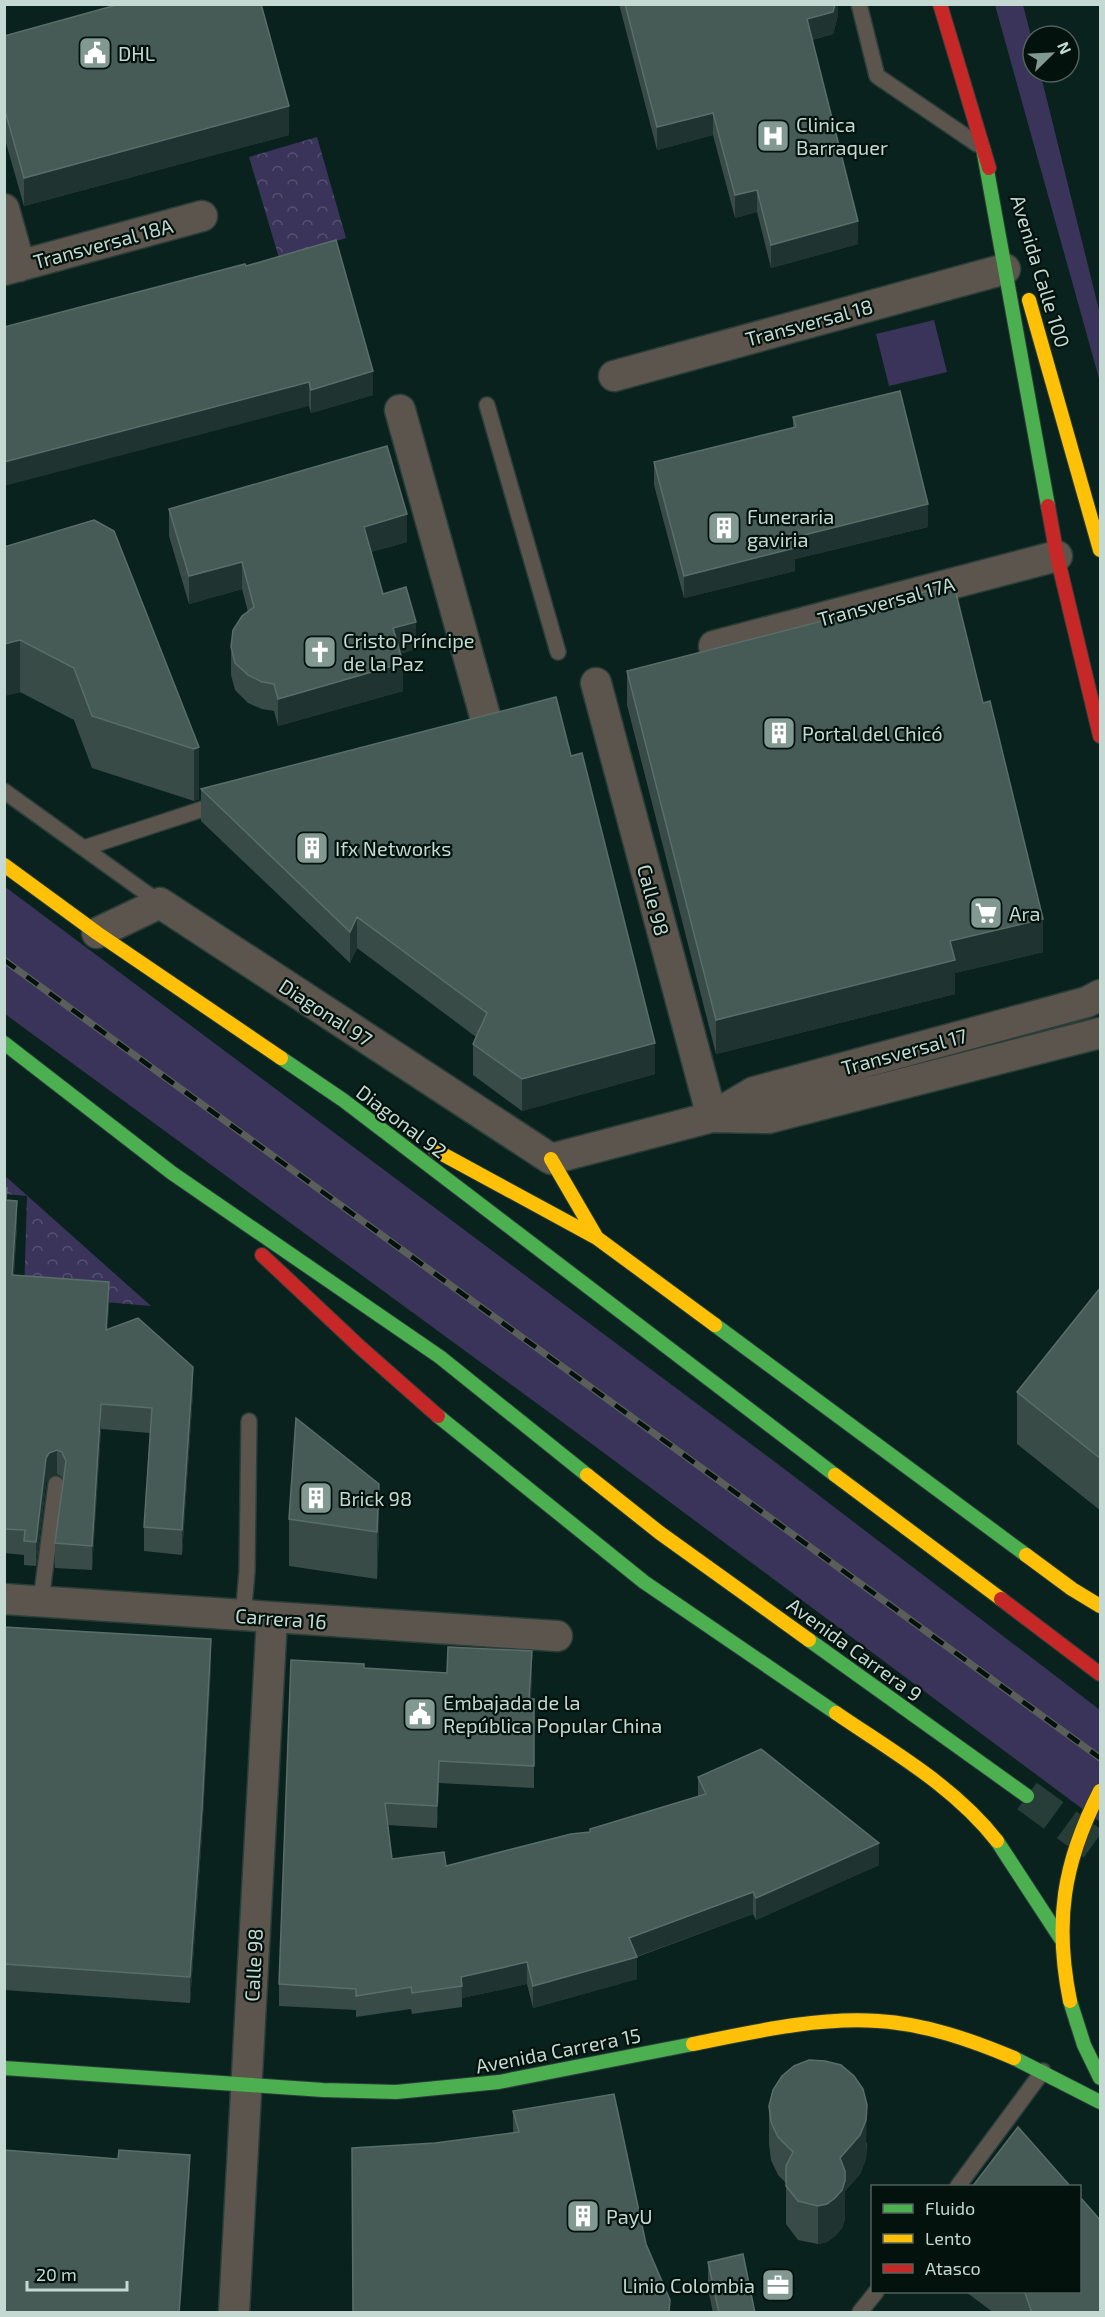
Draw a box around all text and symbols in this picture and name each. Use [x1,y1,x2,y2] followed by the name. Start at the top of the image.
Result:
[1021,24,1081,84] north arrow
[77,35,113,71] public building icon: DHL
[1054,39,1076,57] text: N
[118,41,155,65] place label: DHL
[796,112,888,159] place label: Clinica Barraquer
[755,118,791,154] hospital icon: Clinica Barraquer
[1006,192,1076,350] street label: Avenida Calle 100
[31,213,176,273] street label: Transversal 18A
[743,293,875,351] street label: Transversal 18
[747,504,834,551] place label: Funeraria gaviria
[706,510,742,546] building icon: Funeraria gaviria
[815,571,958,631] street label: Transversal 17A
[343,628,474,675] place label: Cristo Príncipe de la Paz
[302,634,338,670] church icon: Cristo Príncipe de la Paz
[761,715,797,751] building icon: Portal del Chicó
[802,721,943,745] place label: Portal del Chicó
[294,830,330,866] building icon: Ifx Networks
[335,836,451,860] place label: Ifx Networks
[633,862,675,938] street label: Calle 98
[968,895,1004,931] supermarket icon: Ara
[1009,901,1040,925] place label: Ara
[275,973,377,1051] street label: Diagonal 97
[839,1023,969,1079] street label: Transversal 17
[352,1079,452,1163] street label: Diagonal 92
[298,1480,334,1516] building icon: Brick 98
[339,1486,412,1510] place label: Brick 98
[783,1592,927,1706] street label: Avenida Carrera 9
[234,1603,328,1633] street label: Carrera 16
[443,1690,662,1737] place label: Embajada de la República Popular China
[402,1696,438,1732] public building icon: Embajada de la República Popular China
[239,1928,267,2002] street label: Calle 98
[473,2022,643,2078] street label: Avenida Carrera 15
[871,2185,1081,2293] legend
[925,2197,975,2219] text: Fluido
[565,2198,601,2234] building icon: PayU
[606,2204,653,2228] place label: PayU
[925,2227,971,2249] text: Lento
[27,2254,128,2292] scale bar
[925,2257,981,2279] text: Atasco
[36,2263,77,2285] text: 20 m
[760,2267,796,2303] office icon: Linio Colombia
[622,2273,755,2297] place label: Linio Colombia

